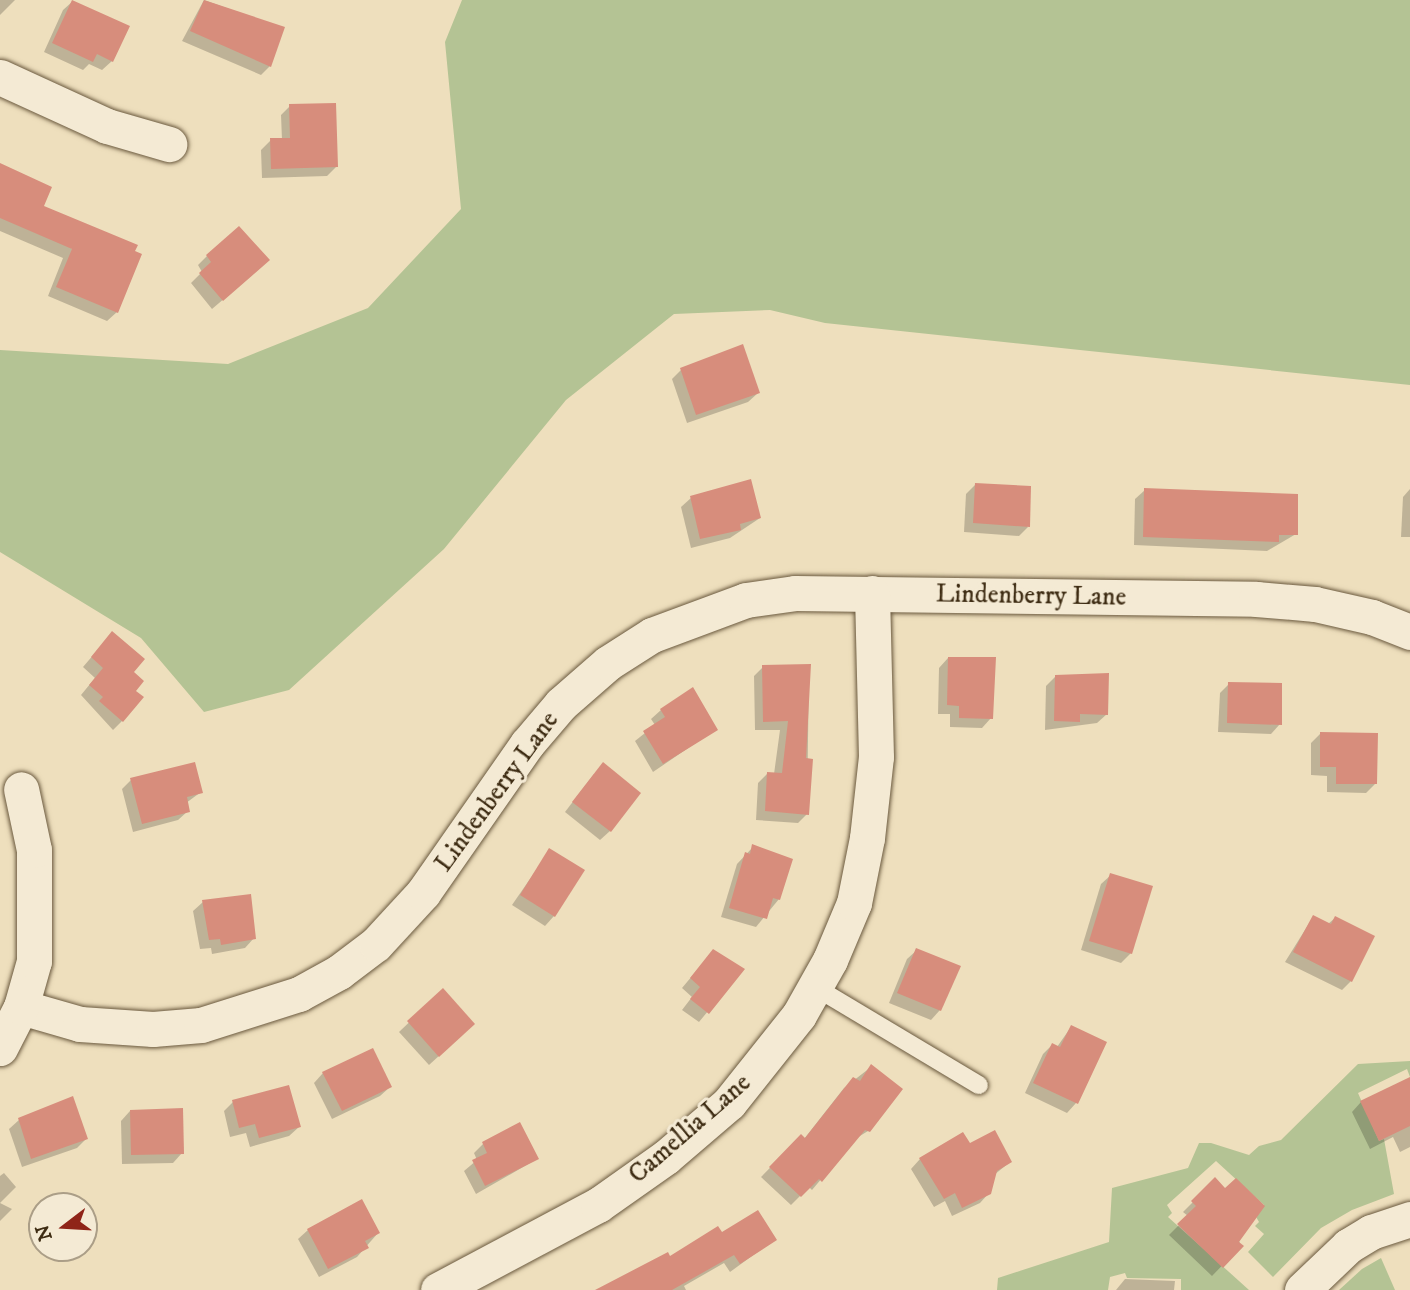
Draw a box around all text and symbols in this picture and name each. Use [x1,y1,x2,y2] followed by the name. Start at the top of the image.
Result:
[935,579,1127,613] street label: Lindenberry Lane
[428,706,566,878] street label: Lindenberry Lane
[623,1068,757,1190] street label: Camellia Lane
[28,1192,98,1262] north arrow
[31,1222,58,1244] text: N

